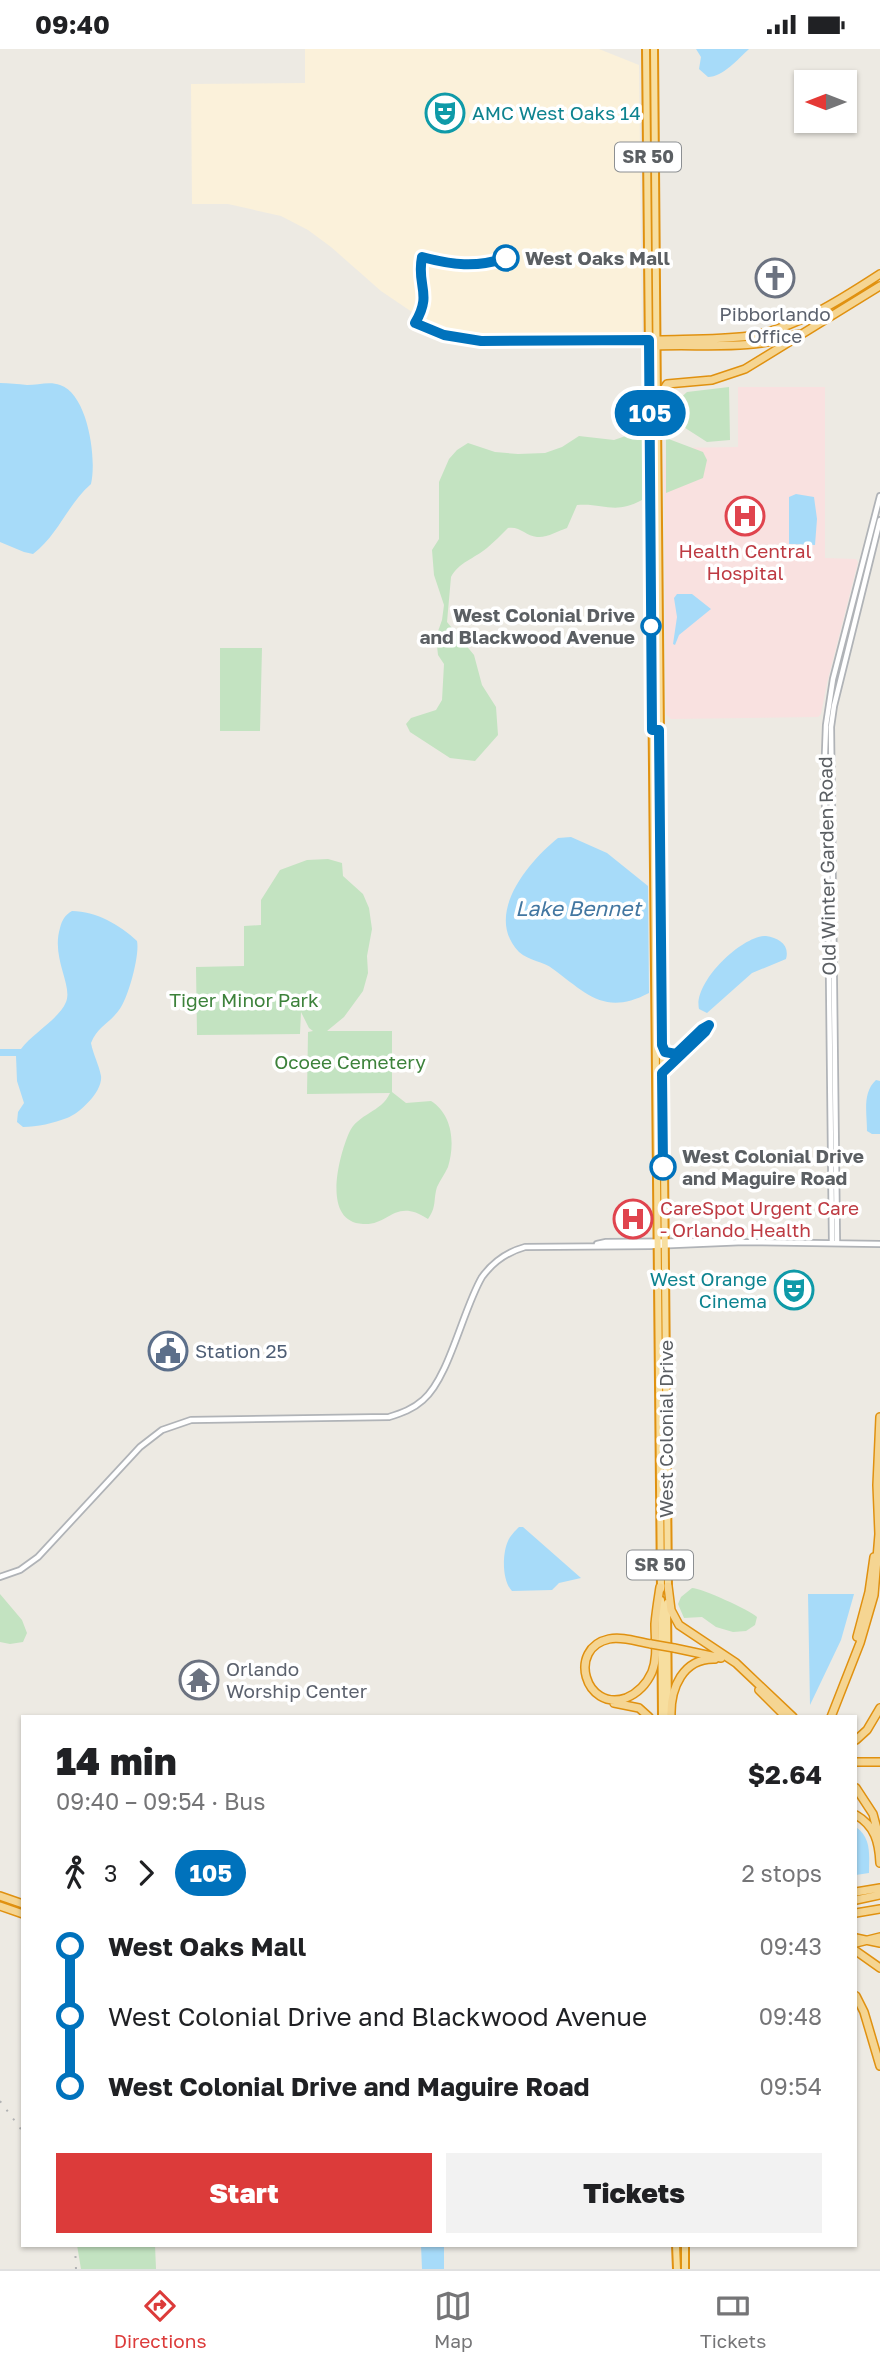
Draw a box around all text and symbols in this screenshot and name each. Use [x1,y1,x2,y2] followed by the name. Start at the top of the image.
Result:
[35,9,110,40] text: 09:40
[794,70,858,133] north arrow
[794,70,857,133] map controls
[424,92,466,134] theatre icon: AMC West Oaks 14
[472,101,641,124] place label: AMC West Oaks 14
[615,143,681,171] road number: SR 50
[493,245,519,271] marker: West Oaks Mall
[525,246,670,269] place label: West Oaks Mall
[754,257,796,299] church icon: Pibborlando Office
[719,302,831,347] place label: Pibborlando Office
[610,390,690,436] line badge: 105
[629,398,671,427] text: 105
[724,495,766,537] hospital icon: Health Central Hospital
[678,539,812,584] place label: Health Central Hospital
[420,603,635,648] place label: West Colonial Drive and Blackwood Avenue
[641,616,661,636] marker: West Colonial Drive and Blackwood Avenue
[813,756,840,976] street label: Old Winter Garden Road
[515,895,643,921] water label: Lake Bennet
[169,988,319,1011] park label: Tiger Minor Park
[274,1050,426,1073] park label: Ocoee Cemetery
[682,1144,864,1189] place label: West Colonial Drive and Maguire Road
[650,1154,676,1180] marker: West Colonial Drive and Maguire Road
[660,1196,859,1241] place label: CareSpot Urgent Care - Orlando Health
[612,1198,654,1240] hospital icon: CareSpot Urgent Care - Orlando Health
[650,1267,767,1312] place label: West Orange Cinema
[773,1269,815,1311] theatre icon: West Orange Cinema
[147,1330,189,1372] public building icon: Station 25
[195,1339,288,1362] place label: Station 25
[654,1340,677,1518] street label: West Colonial Drive
[627,1551,693,1580] road number: SR 50
[226,1657,368,1702] place label: Orlando Worship Center
[178,1659,220,1701] temple icon: Orlando Worship Center
[56,1738,177,1783] text: 14 min
[748,1759,822,1790] text: $2.64
[56,1787,265,1815] text: 09:40 – 09:54 · Bus
[56,1854,94,1892] icon: walk
[127,1854,165,1892] icon: forward
[189,1858,232,1887] text: 105
[104,1859,117,1887] text: 3
[741,1859,822,1887] text: 2 stops
[108,1931,306,1962] text: West Oaks Mall
[759,1932,822,1960] text: 09:43
[108,2001,647,2032] text: West Colonial Drive and Blackwood Avenue
[759,2002,822,2030] text: 09:48
[108,2071,590,2102] text: West Colonial Drive and Maguire Road
[760,2072,822,2100] text: 09:54
[56,2153,432,2233] button: Start
[446,2153,822,2233] button: Tickets
[114,2287,207,2352] tab: Directions
[434,2287,473,2352] tab: Map
[700,2287,766,2352] tab: Tickets

